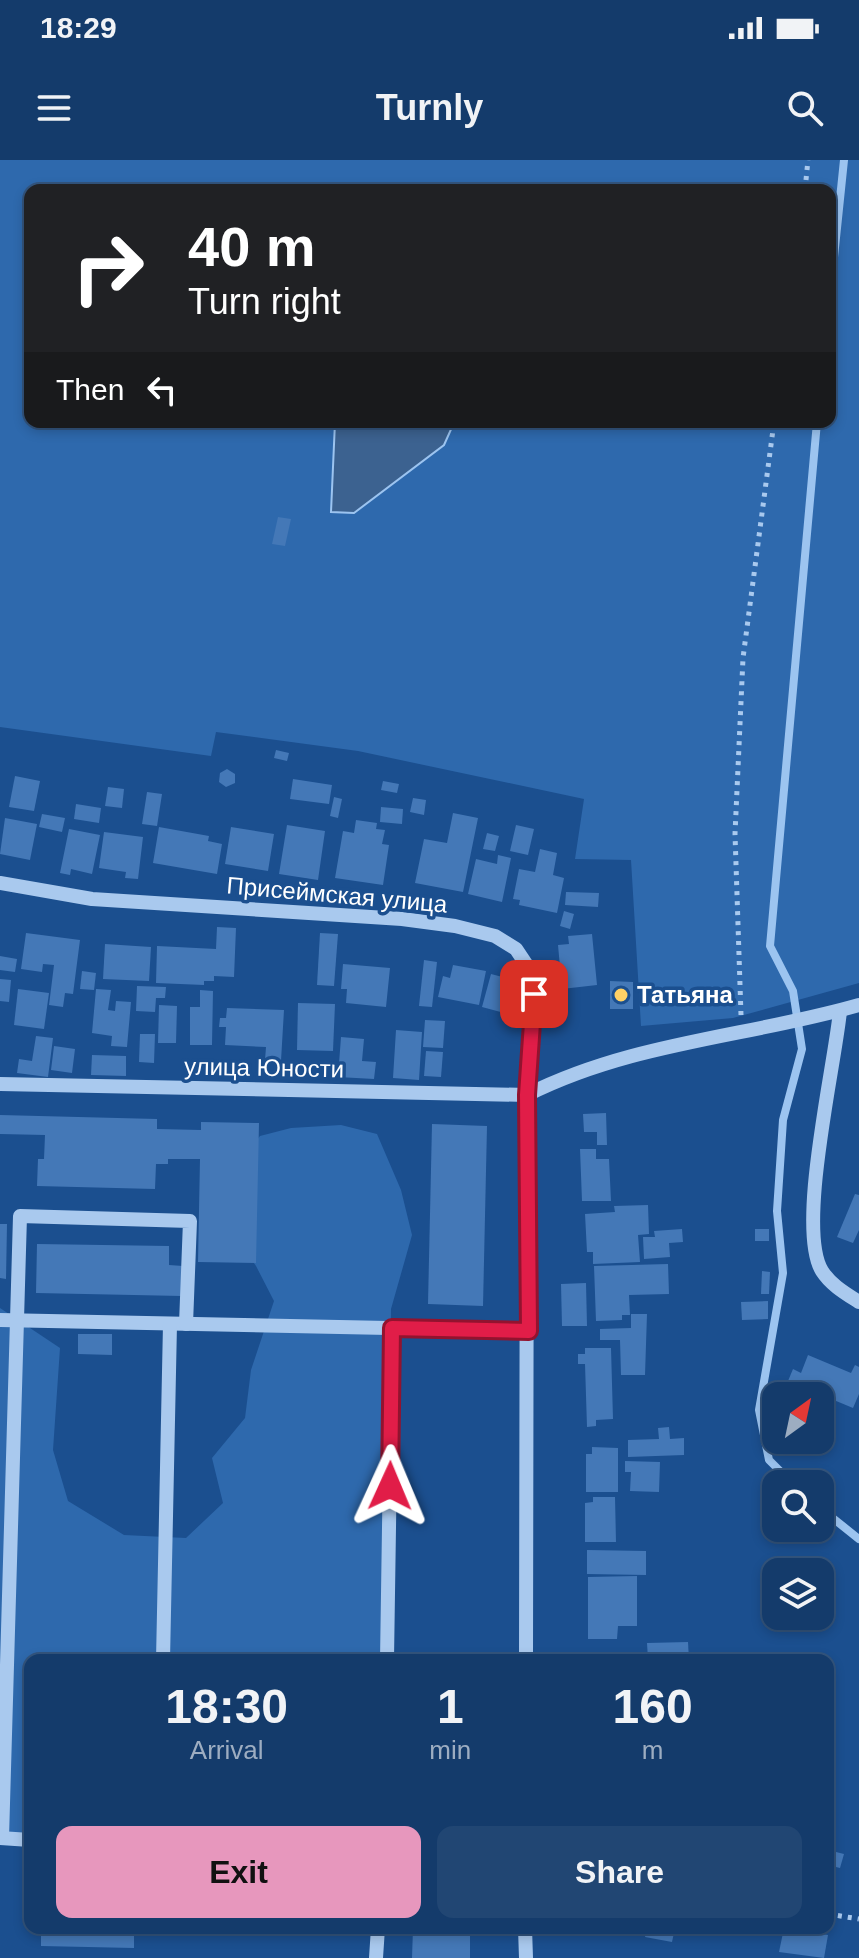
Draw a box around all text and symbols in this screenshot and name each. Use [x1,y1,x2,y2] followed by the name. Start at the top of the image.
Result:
[40,11,117,44] text: 18:29
[32,86,76,130] icon: menu
[783,86,827,130] icon: search
[376,87,483,128] text: Turnly
[188,215,316,278] text: 40 m
[56,216,160,320] icon: right
[188,281,341,322] text: Turn right
[140,368,184,412] icon: left
[56,373,124,406] text: Then
[226,871,449,918] street label: Присеймская улица
[500,960,568,1028] pin
[512,972,556,1016] icon: arrive
[637,981,733,1008] place label: Татьяна
[612,986,630,1004] marker: Татьяна
[184,1053,344,1082] street label: улица Юности
[762,1382,834,1454] north arrow
[762,1382,834,1630] map controls
[348,1444,432,1528] position arrow
[762,1470,834,1542] button: search
[762,1558,834,1630] button: layers
[165,1680,288,1733] text: 18:30
[437,1680,464,1733] text: 1
[613,1680,693,1733] text: 160
[190,1735,264,1765] text: Arrival
[429,1735,471,1765] text: min
[642,1735,663,1765] text: m
[56,1826,421,1918] button: Exit
[437,1826,802,1918] button: Share

